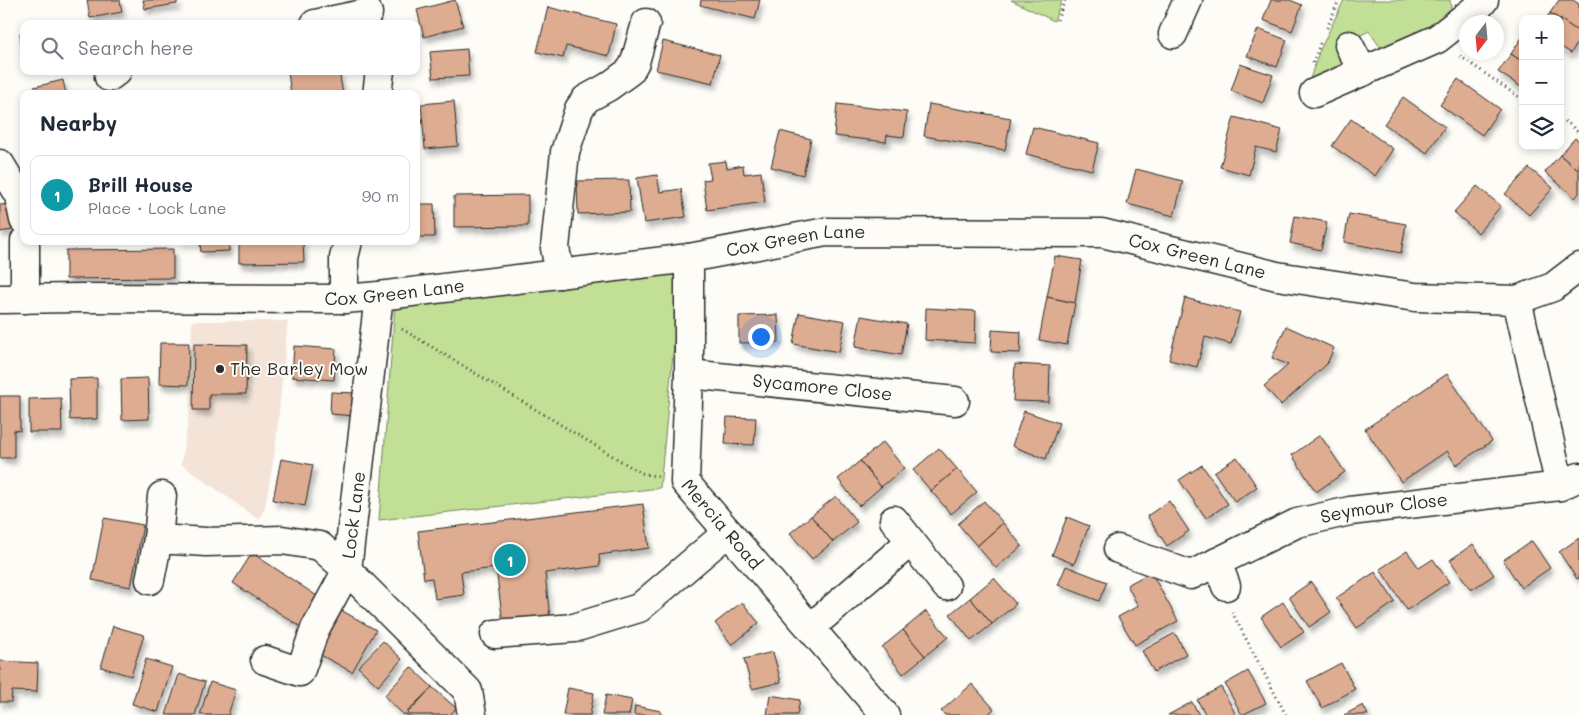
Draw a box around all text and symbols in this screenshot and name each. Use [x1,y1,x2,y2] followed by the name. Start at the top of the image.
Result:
[1459,15,1504,60] north arrow
[1519,15,1564,150] map controls
[1519,15,1564,60] button: +
[20,20,420,75] search box
[38,34,66,62] icon: search
[78,35,194,60] text: Search here
[1519,60,1564,105] button: −
[1519,105,1564,150] button: layers
[40,109,117,136] text: Nearby
[88,172,193,197] text: Brill House
[53,185,61,206] text: 1
[362,185,399,206] text: 90 m
[88,197,226,218] text: Place · Lock Lane
[724,219,866,262] street label: Cox Green Lane
[1126,227,1269,284] street label: Cox Green Lane
[325,273,466,310] street label: Cox Green Lane
[748,324,774,350] your location
[230,356,368,380] place label: The Barley Mow
[214,363,226,375] marker: The Barley Mow
[751,368,893,406] street label: Sycamore Close
[336,470,370,560] street label: Lock Lane
[676,473,768,574] street label: Mercia Road
[1318,486,1449,528] street label: Seymour Close
[494,541,526,579] pin: 1

